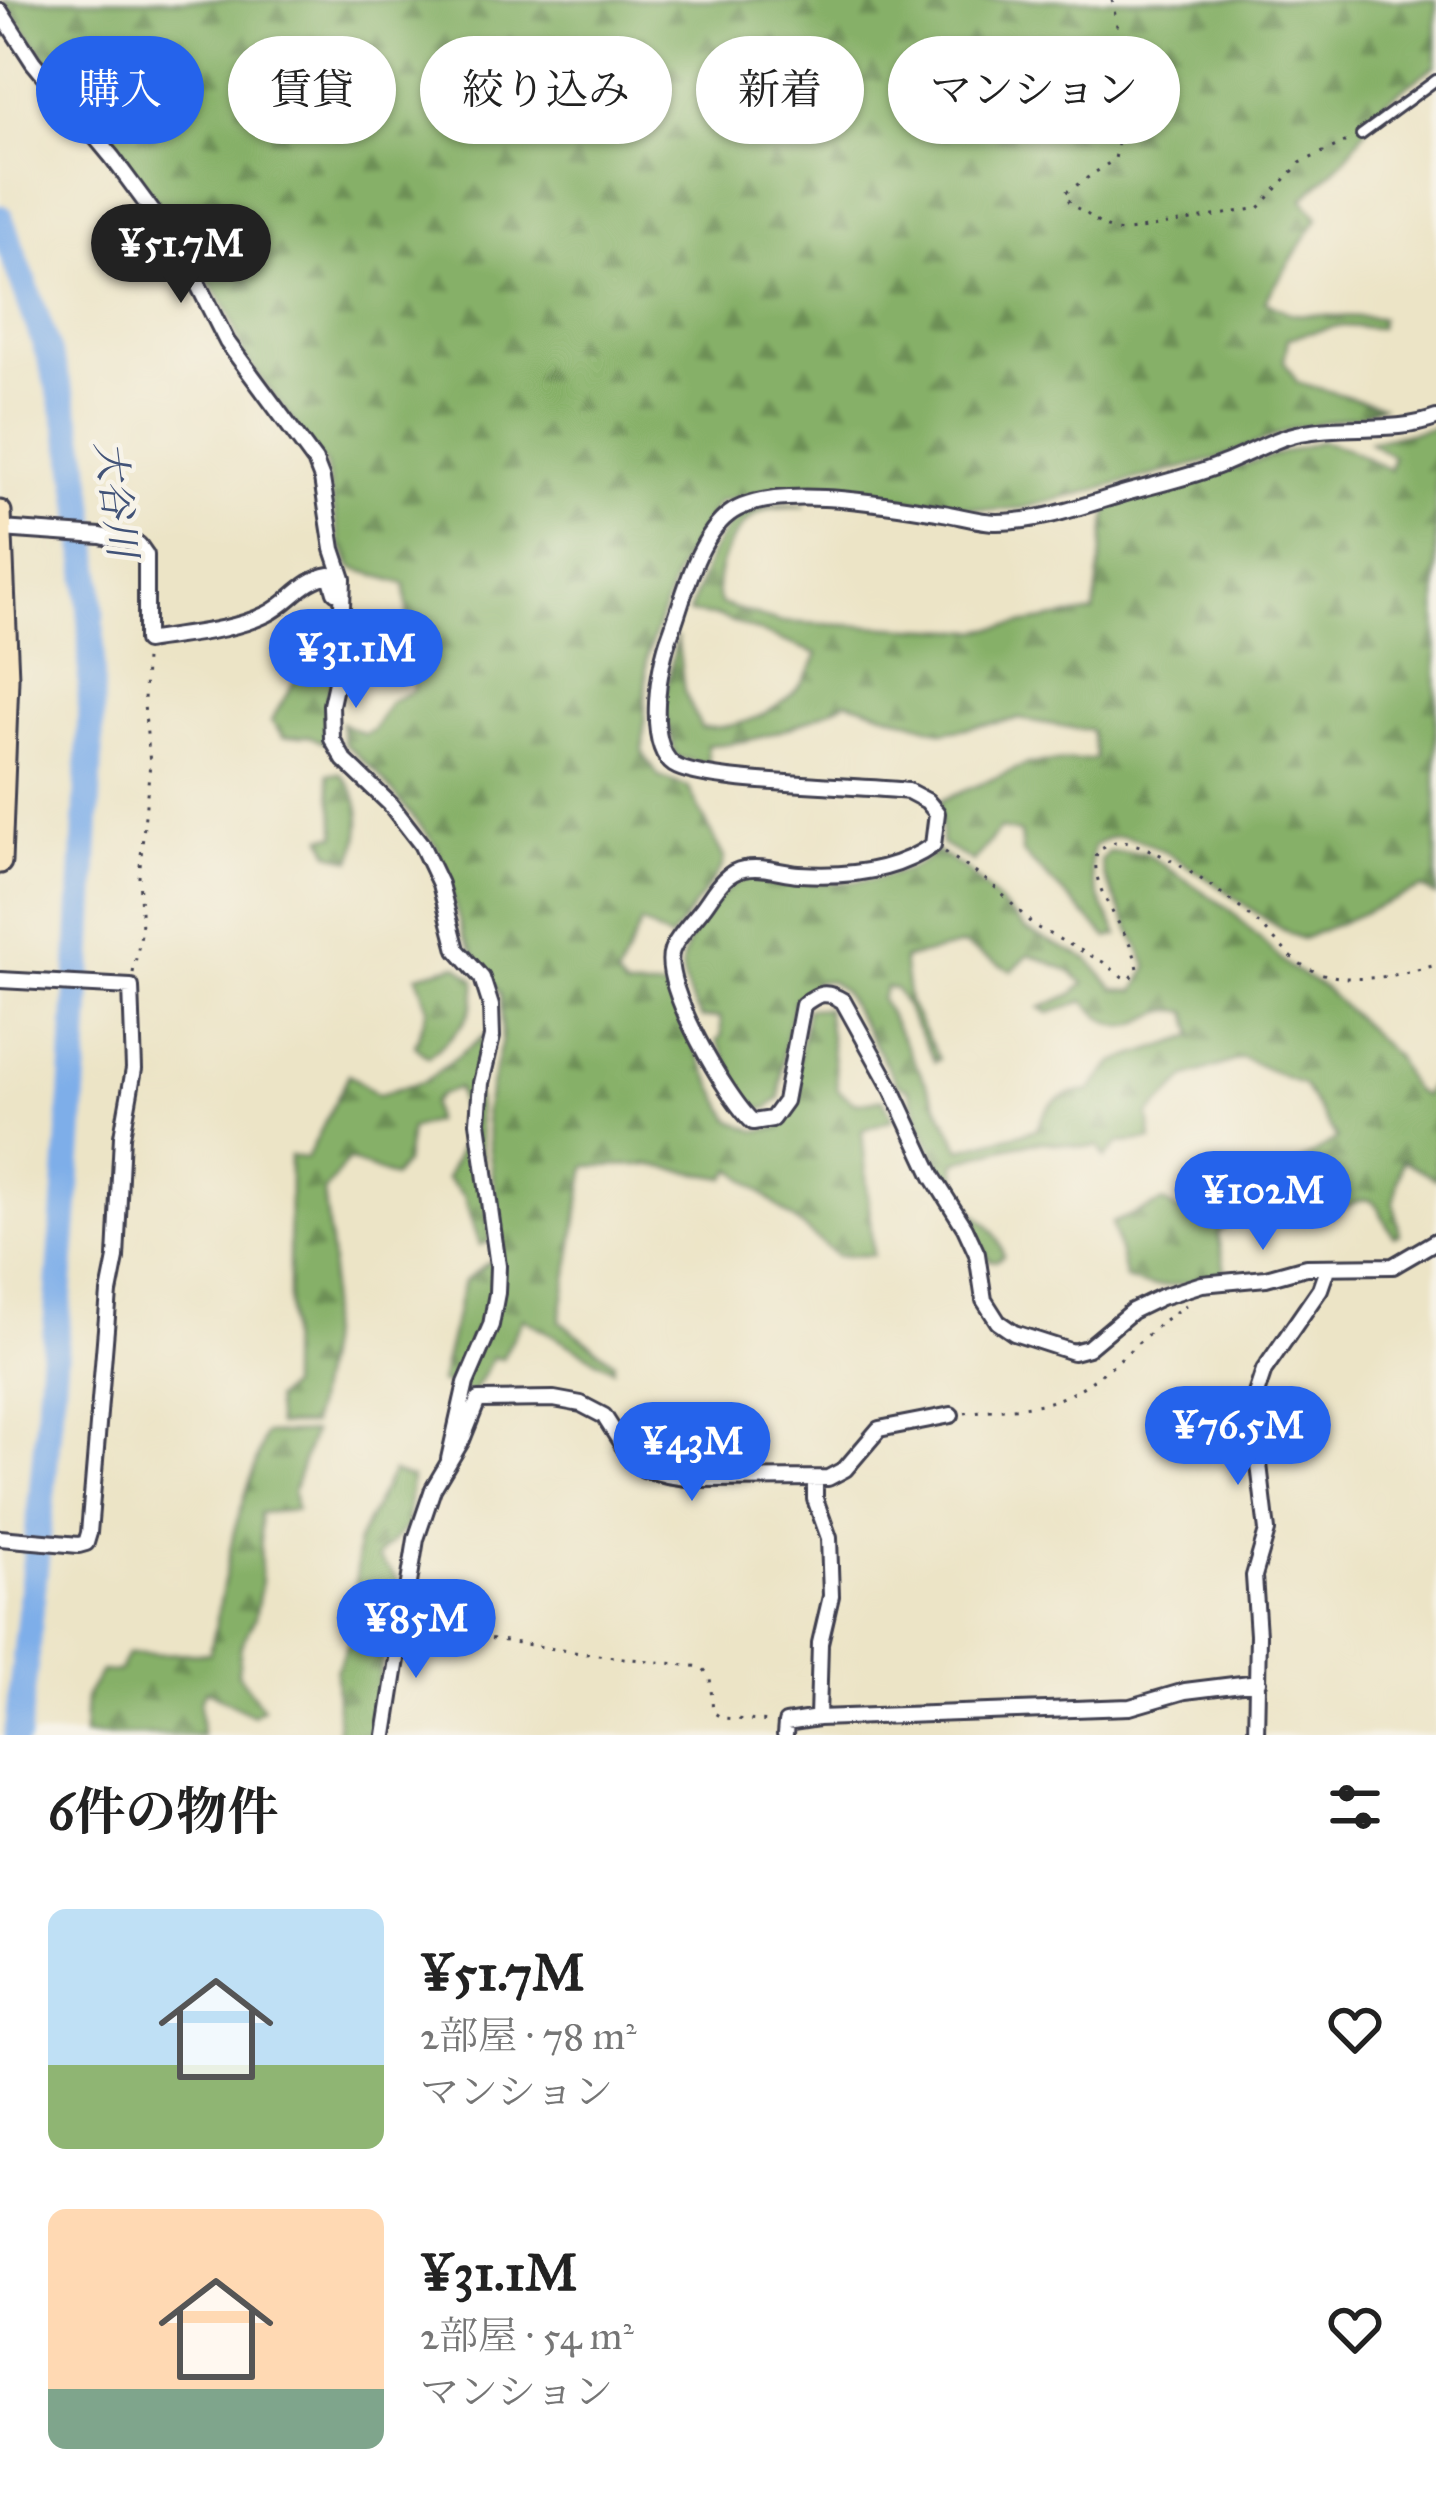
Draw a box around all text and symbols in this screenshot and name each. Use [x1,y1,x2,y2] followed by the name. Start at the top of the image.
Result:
[36,36,204,144] chip: 購入
[228,36,396,144] chip: 賃貸
[420,36,672,144] chip: 絞り込み
[696,36,864,144] chip: 新着
[888,36,1180,144] chip: マンション
[83,204,279,306] pin: ¥51.7M
[118,219,244,267] text: ¥51.7M
[85,438,147,564] water label: 大谷川
[258,609,454,711] pin: ¥31.1M
[296,624,416,672] text: ¥31.1M
[1179,1151,1347,1253] pin: ¥102M
[1202,1166,1324,1214] text: ¥102M
[1140,1386,1336,1488] pin: ¥76.5M
[1172,1401,1304,1449] text: ¥76.5M
[621,1402,763,1504] pin: ¥43M
[640,1417,744,1465] text: ¥43M
[345,1579,487,1681] pin: ¥85M
[364,1594,468,1642] text: ¥85M
[1322,1774,1388,1840] icon: filters
[48,1781,278,1843] text: 6件の物件
[420,1942,585,2004] text: ¥51.7M
[144,1957,288,2101] icon: home
[1322,1996,1388,2062] icon: heart
[420,2012,637,2060] text: 2部屋 · 78 m²
[420,2068,613,2116] text: マンション
[420,2242,577,2304] text: ¥31.1M
[144,2257,288,2401] icon: home
[1322,2296,1388,2362] icon: heart
[420,2312,634,2360] text: 2部屋 · 54 m²
[420,2368,613,2416] text: マンション

